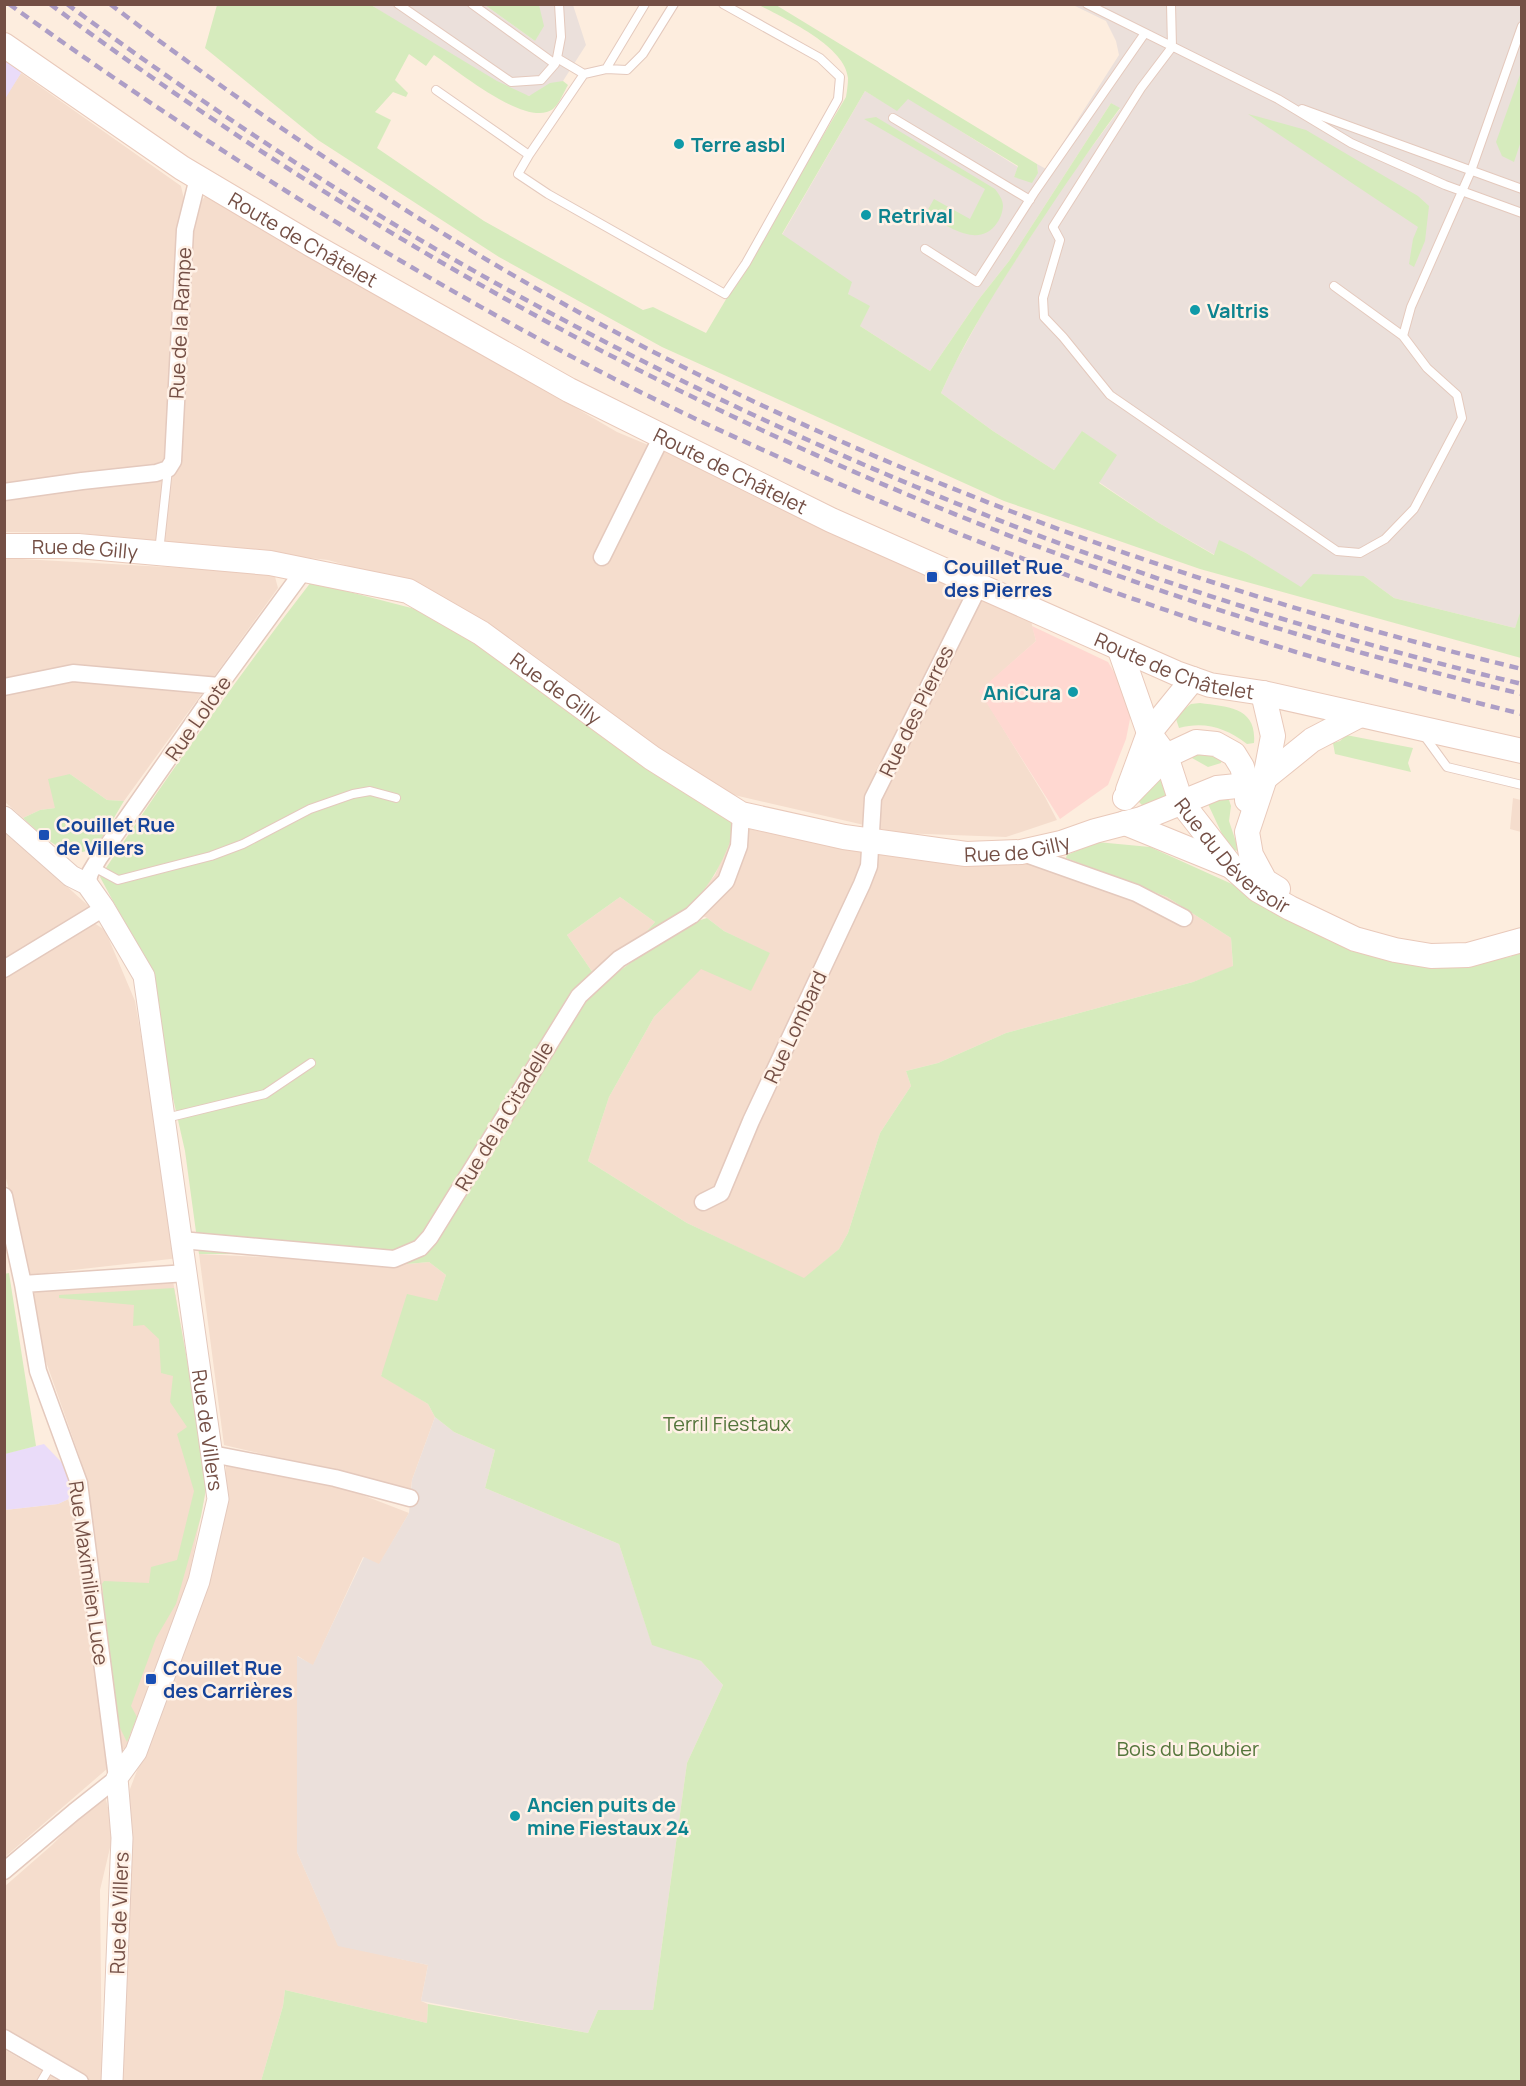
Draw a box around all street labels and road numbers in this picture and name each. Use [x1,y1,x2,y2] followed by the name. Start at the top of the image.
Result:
[224,185,383,293] street label: Route de Châtelet
[163,247,197,399] street label: Rue de la Rampe
[649,421,812,520] street label: Route de Châtelet
[32,533,140,565] street label: Rue de Gilly
[1090,625,1256,705] street label: Route de Châtelet
[873,641,959,781] street label: Rue des Pierres
[505,646,608,731] street label: Rue de Gilly
[159,670,237,766] street label: Rue Lolote
[1169,792,1295,919] street label: Rue du Déversoir
[964,827,1074,868] street label: Rue de Gilly
[757,966,833,1088] street label: Rue Lombard
[449,1036,559,1196] street label: Rue de la Citadelle
[186,1367,230,1493] street label: Rue de Villers
[63,1479,115,1667] street label: Rue Maximilien Luce
[103,1851,135,1975] street label: Rue de Villers

